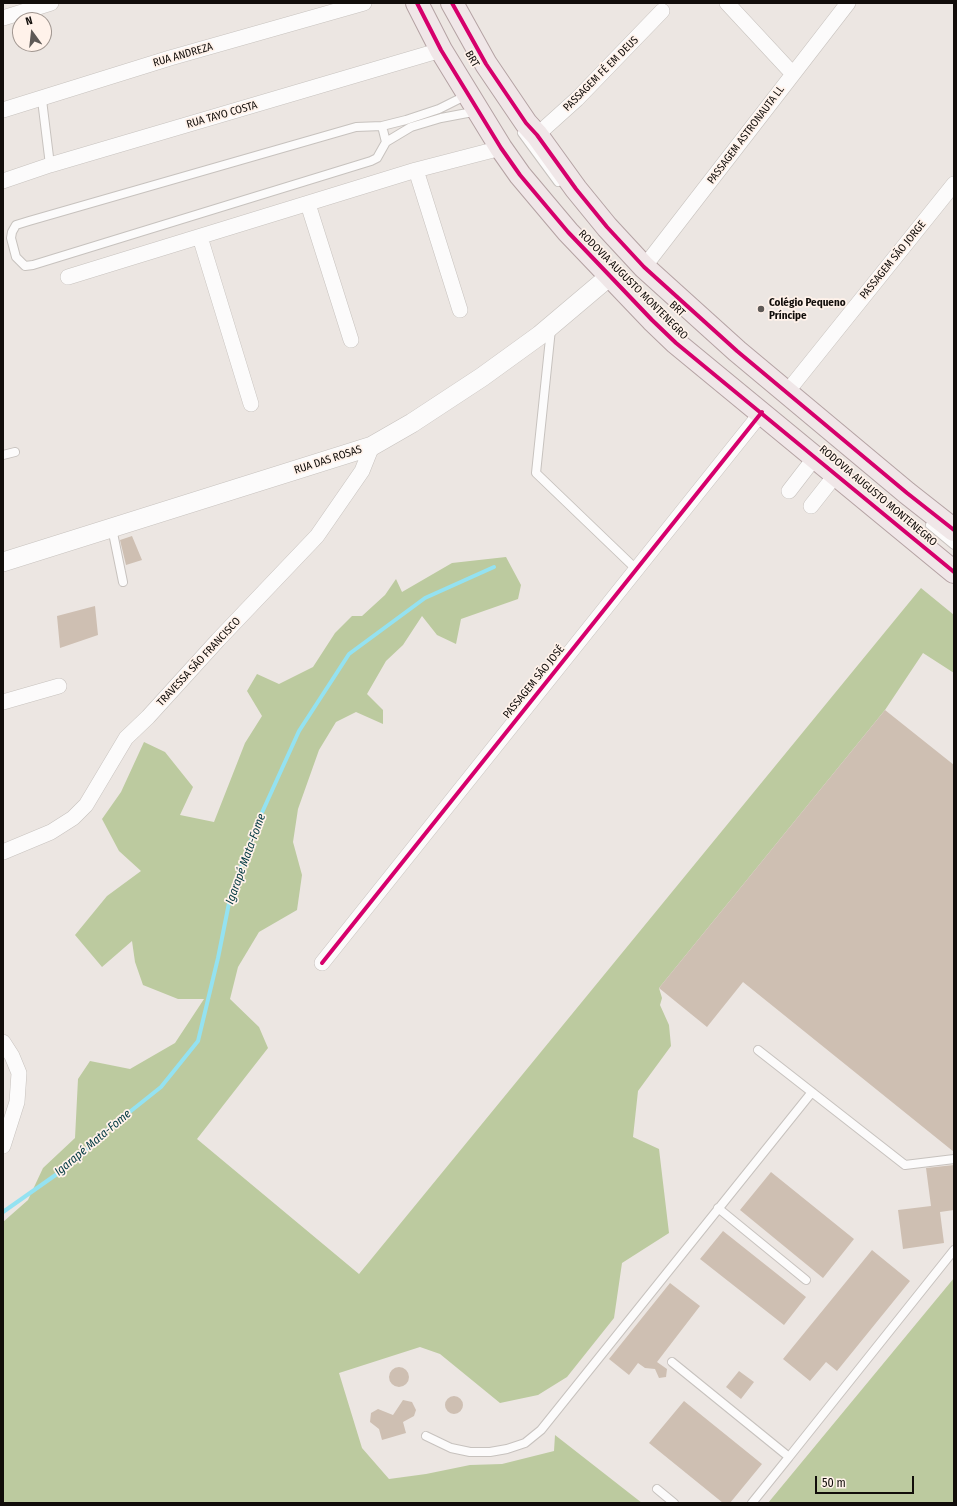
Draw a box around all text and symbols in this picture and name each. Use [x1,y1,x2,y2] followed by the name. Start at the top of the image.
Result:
[12,12,52,52] north arrow
[24,14,34,28] text: N
[561,34,641,114] street label: PASSAGEM FÉ EM DEUS
[152,40,214,70] street label: RUA ANDREZA
[462,48,482,70] street label: BRT
[705,83,787,187] street label: PASSAGEM ASTRONAUTA LL
[185,99,259,131] street label: RUA TAYO COSTA
[857,218,929,302] street label: PASSAGEM SÃO JORGE
[575,227,691,343] street label: RODOVIA AUGUSTO MONTENEGRO
[769,296,846,322] place label: Colégio Pequeno Príncipe
[666,298,688,320] street label: BRT
[756,304,766,314] marker: Colégio Pequeno Príncipe
[293,443,363,477] street label: RUA DAS ROSAS
[816,443,940,549] street label: RODOVIA AUGUSTO MONTENEGRO
[154,615,244,709] street label: TRAVESSA SÃO FRANCISCO
[500,643,568,721] street label: PASSAGEM SÃO JOSÉ
[223,812,269,906] water label: Igarapé Mata-Fome
[52,1107,134,1179] water label: Igarapé Mata-Fome
[817,1468,916,1494] scale bar
[822,1476,846,1490] text: 50 m

